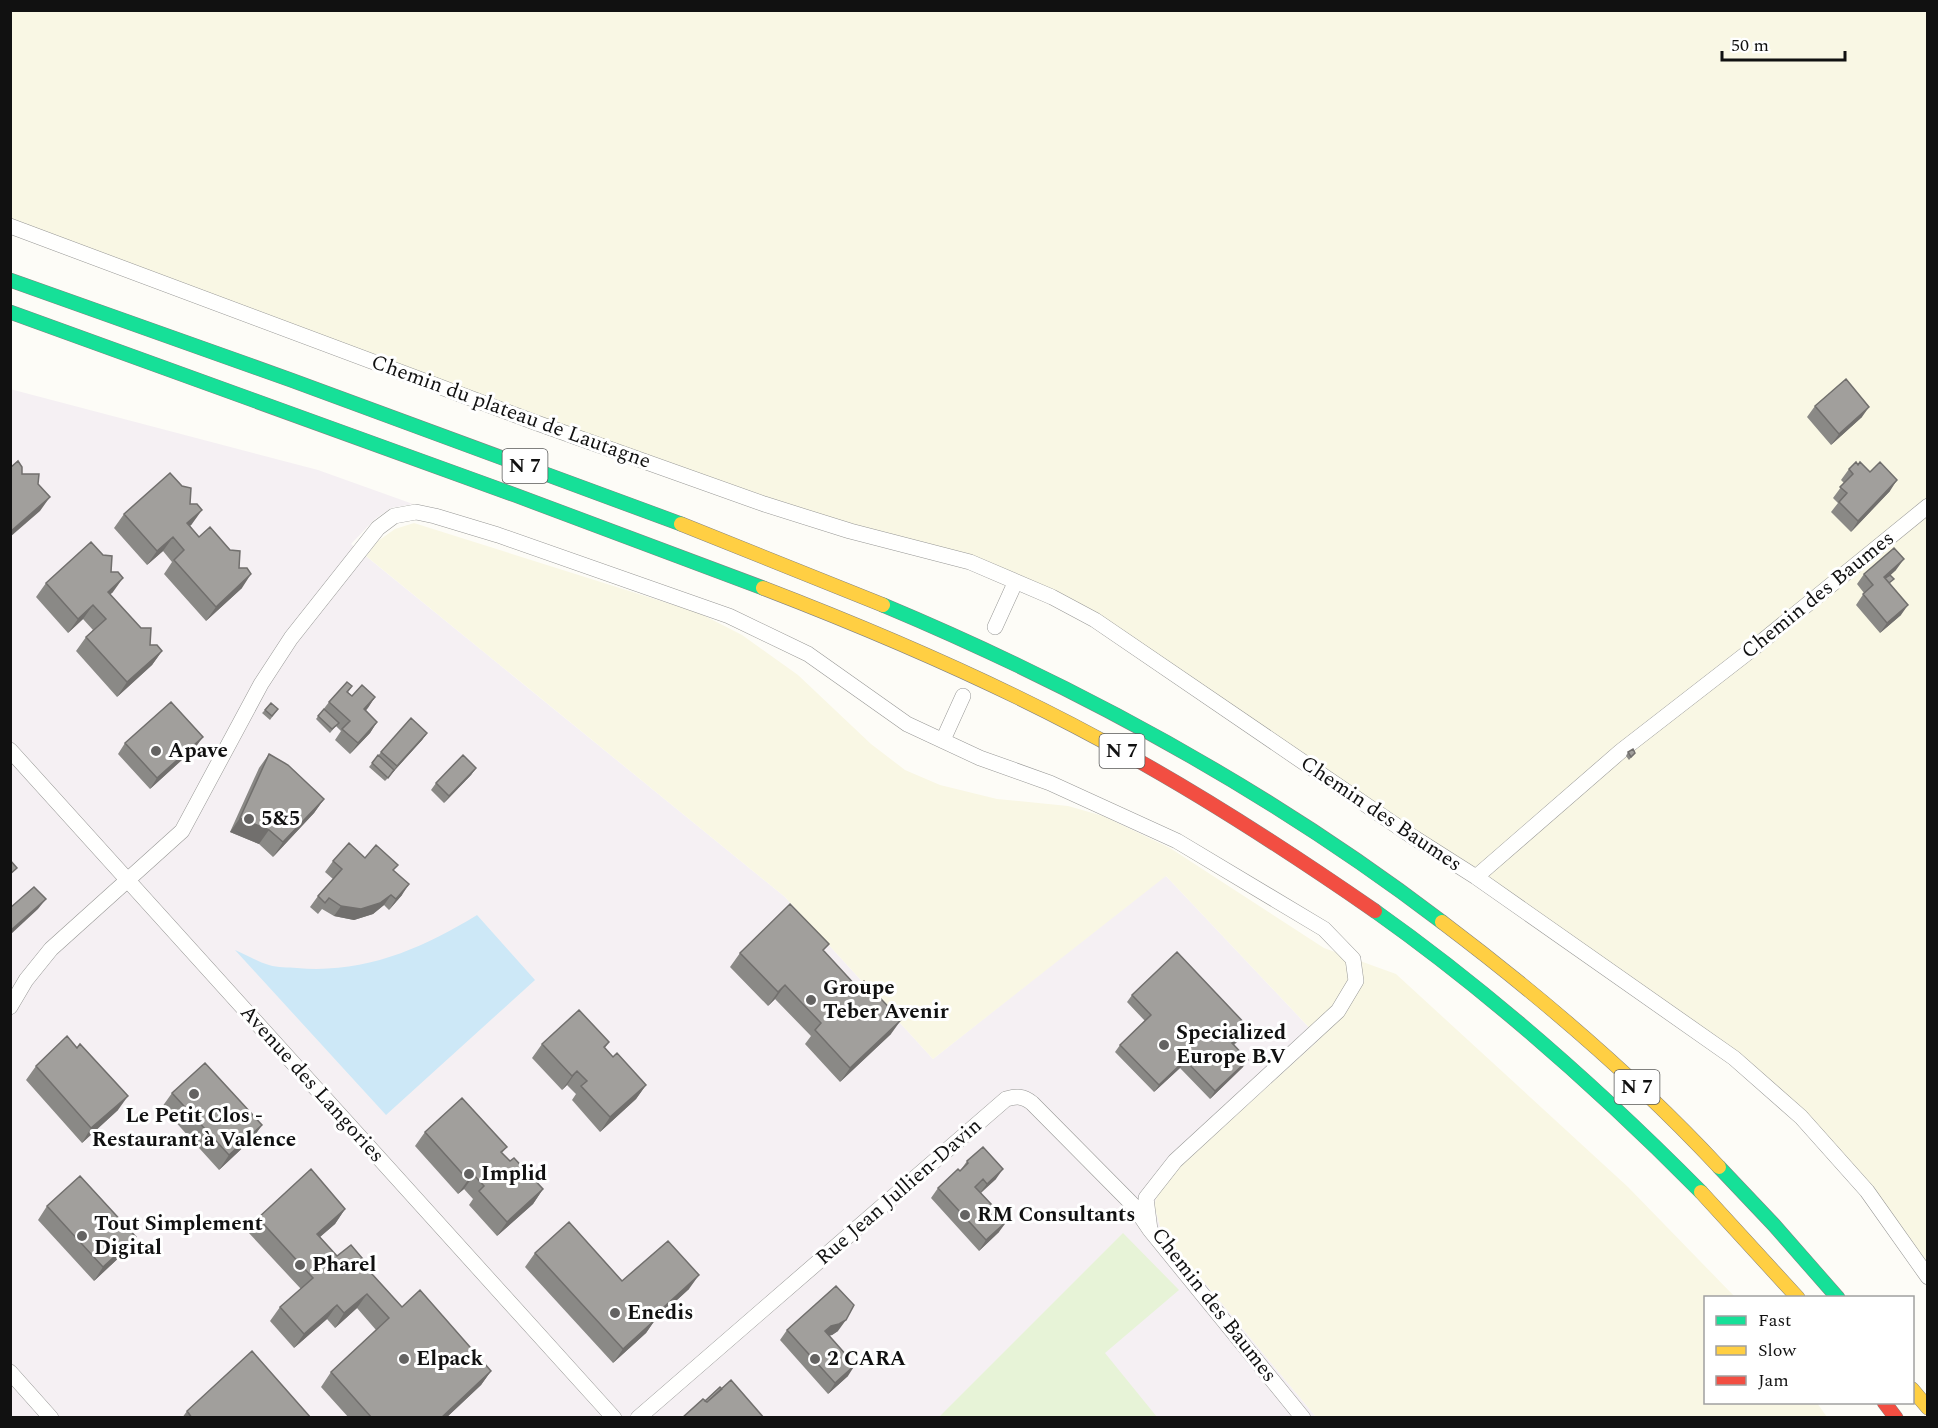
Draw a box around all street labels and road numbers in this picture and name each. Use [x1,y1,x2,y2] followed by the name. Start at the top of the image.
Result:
[367,346,655,478] street label: Chemin du plateau de Lautagne
[502,449,548,483] road number: N 7
[1734,523,1902,667] street label: Chemin des Baumes
[1100,734,1144,768] road number: N 7
[1294,748,1468,880] street label: Chemin des Baumes
[232,998,392,1170] street label: Avenue des Langories
[1614,1070,1660,1104] road number: N 7
[809,1111,989,1273] street label: Rue Jean Jullien-Davin
[1143,1221,1285,1389] street label: Chemin des Baumes

